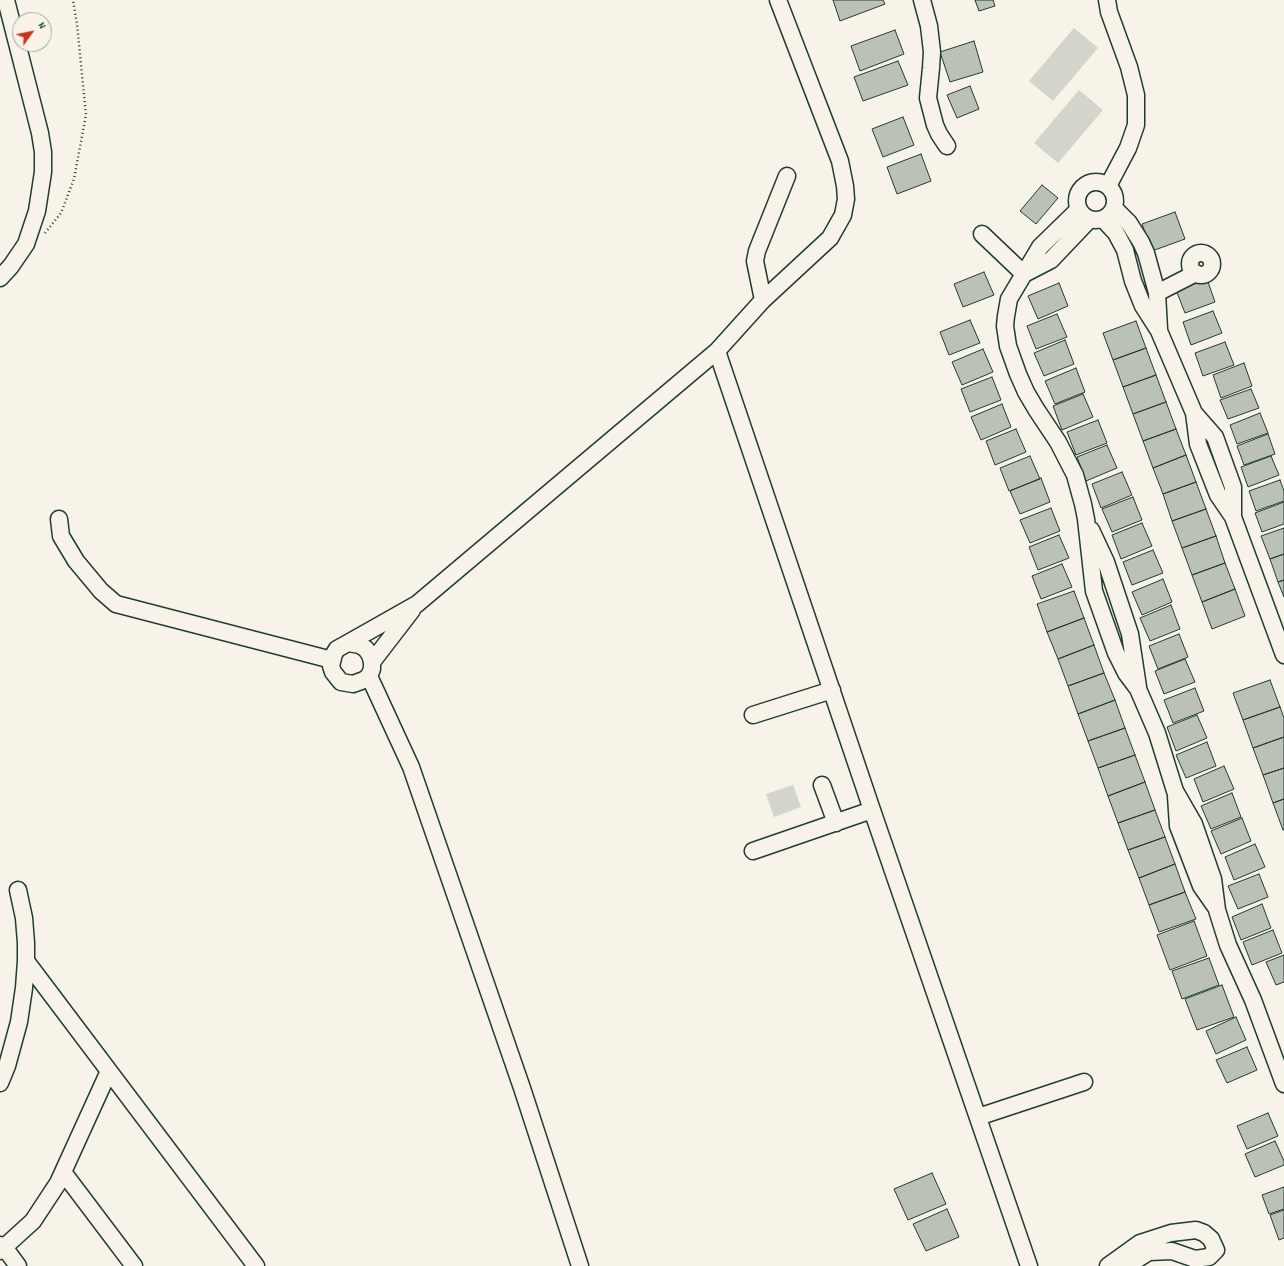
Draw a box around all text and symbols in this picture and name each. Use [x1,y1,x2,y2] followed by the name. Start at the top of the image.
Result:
[12,12,52,52] north arrow
[33,19,49,33] text: N

